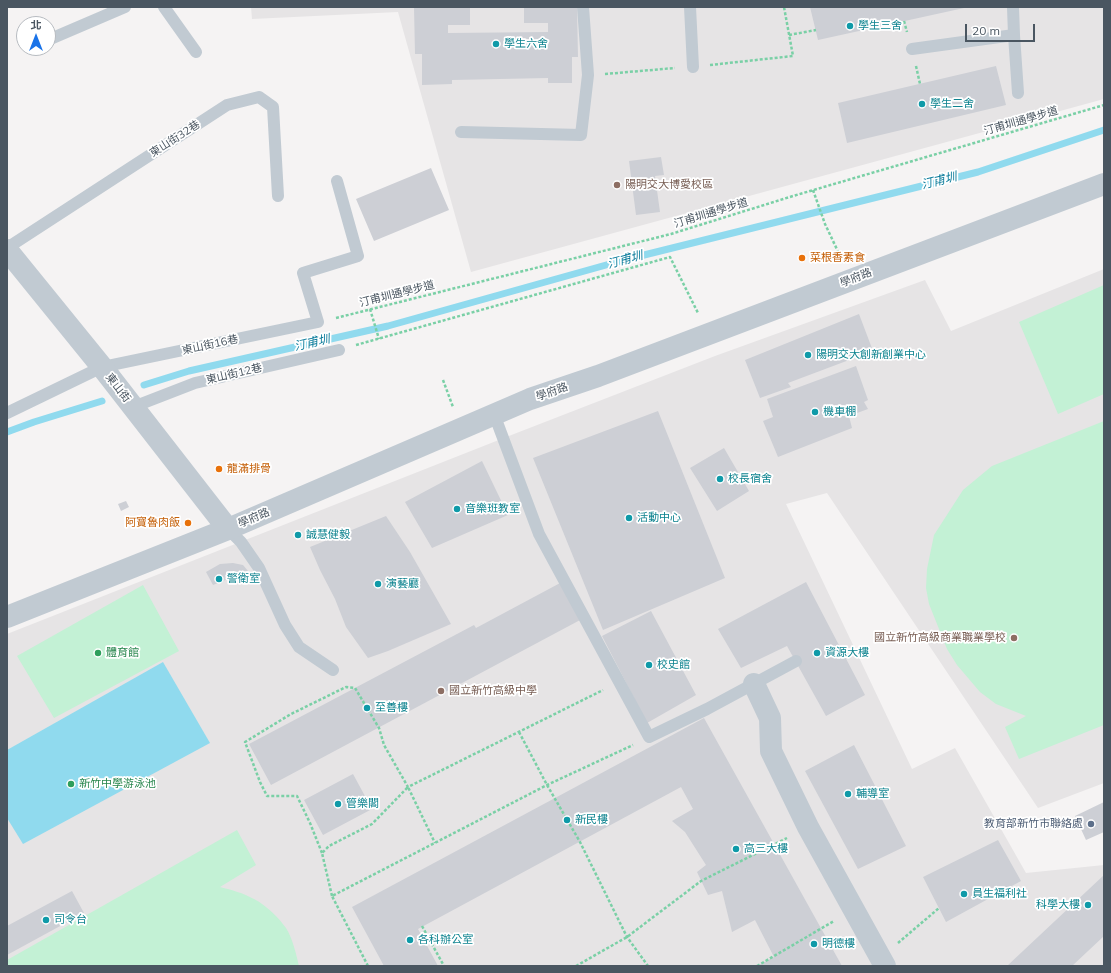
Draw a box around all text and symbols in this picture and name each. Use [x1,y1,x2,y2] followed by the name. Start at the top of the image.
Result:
[16,16,56,56] north arrow
[967,16,1037,42] scale bar
[31,18,42,32] text: 北
[858,19,902,33] place label: 學生三舍
[845,21,855,31] marker: 學生三舍
[972,23,1000,38] text: 20 m
[504,37,548,51] place label: 學生六舍
[491,39,501,49] marker: 學生六舍
[930,97,974,111] place label: 學生二舍
[917,99,927,109] marker: 學生二舍
[982,104,1060,138] street label: 汀甫圳通學步道
[147,118,203,160] street label: 東山街32巷
[920,170,958,192] water label: 汀甫圳
[625,178,713,192] place label: 陽明交大博愛校區
[612,180,622,190] marker: 陽明交大博愛校區
[672,195,750,231] street label: 汀甫圳通學步道
[606,248,644,272] water label: 汀甫圳
[810,251,865,265] place label: 菜根香素食
[797,253,807,263] marker: 菜根香素食
[838,266,874,290] street label: 學府路
[358,278,436,310] street label: 汀甫圳通學步道
[293,332,331,354] water label: 汀甫圳
[181,333,239,357] street label: 東山街16巷
[816,348,926,362] place label: 陽明交大創新創業中心
[803,350,813,360] marker: 陽明交大創新創業中心
[205,361,263,387] street label: 東山街12巷
[103,371,133,405] street label: 東山街
[534,380,570,404] street label: 學府路
[823,405,856,419] place label: 機車棚
[810,407,820,417] marker: 機車棚
[227,462,271,476] place label: 龍滿排骨
[214,464,224,474] marker: 龍滿排骨
[728,472,772,486] place label: 校長宿舍
[715,474,725,484] marker: 校長宿舍
[465,502,520,516] place label: 音樂班教室
[452,504,462,514] marker: 音樂班教室
[236,505,272,531] street label: 學府路
[637,511,681,525] place label: 活動中心
[624,513,634,523] marker: 活動中心
[125,516,180,530] place label: 阿寶魯肉飯
[183,518,193,528] marker: 阿寶魯肉飯
[306,528,350,542] place label: 誠慧健毅
[293,530,303,540] marker: 誠慧健毅
[227,572,260,586] place label: 警衛室
[214,574,224,584] marker: 警衛室
[386,577,419,591] place label: 演藝廳
[373,579,383,589] marker: 演藝廳
[874,631,1006,645] place label: 國立新竹高級商業職業學校
[1009,633,1019,643] marker: 國立新竹高級商業職業學校
[106,646,139,660] place label: 體育館
[825,646,869,660] place label: 資源大樓
[93,648,103,658] marker: 體育館
[812,648,822,658] marker: 資源大樓
[657,658,690,672] place label: 校史館
[644,660,654,670] marker: 校史館
[449,684,537,698] place label: 國立新竹高級中學
[436,686,446,696] marker: 國立新竹高級中學
[375,701,408,715] place label: 至善樓
[362,703,372,713] marker: 至善樓
[79,777,156,791] place label: 新竹中學游泳池
[66,779,76,789] marker: 新竹中學游泳池
[856,787,889,801] place label: 輔導室
[843,789,853,799] marker: 輔導室
[346,797,379,811] place label: 管樂閣
[333,799,343,809] marker: 管樂閣
[575,813,608,827] place label: 新民樓
[562,815,572,825] marker: 新民樓
[984,817,1083,831] place label: 教育部新竹市聯絡處
[1086,819,1096,829] marker: 教育部新竹市聯絡處
[744,842,788,856] place label: 高三大樓
[731,844,741,854] marker: 高三大樓
[972,887,1027,901] place label: 員生福利社
[959,889,969,899] marker: 員生福利社
[1036,898,1080,912] place label: 科學大樓
[1083,900,1093,910] marker: 科學大樓
[54,913,87,927] place label: 司令台
[41,915,51,925] marker: 司令台
[418,933,473,947] place label: 各科辦公室
[405,935,415,945] marker: 各科辦公室
[822,937,855,951] place label: 明德樓
[809,939,819,949] marker: 明德樓

